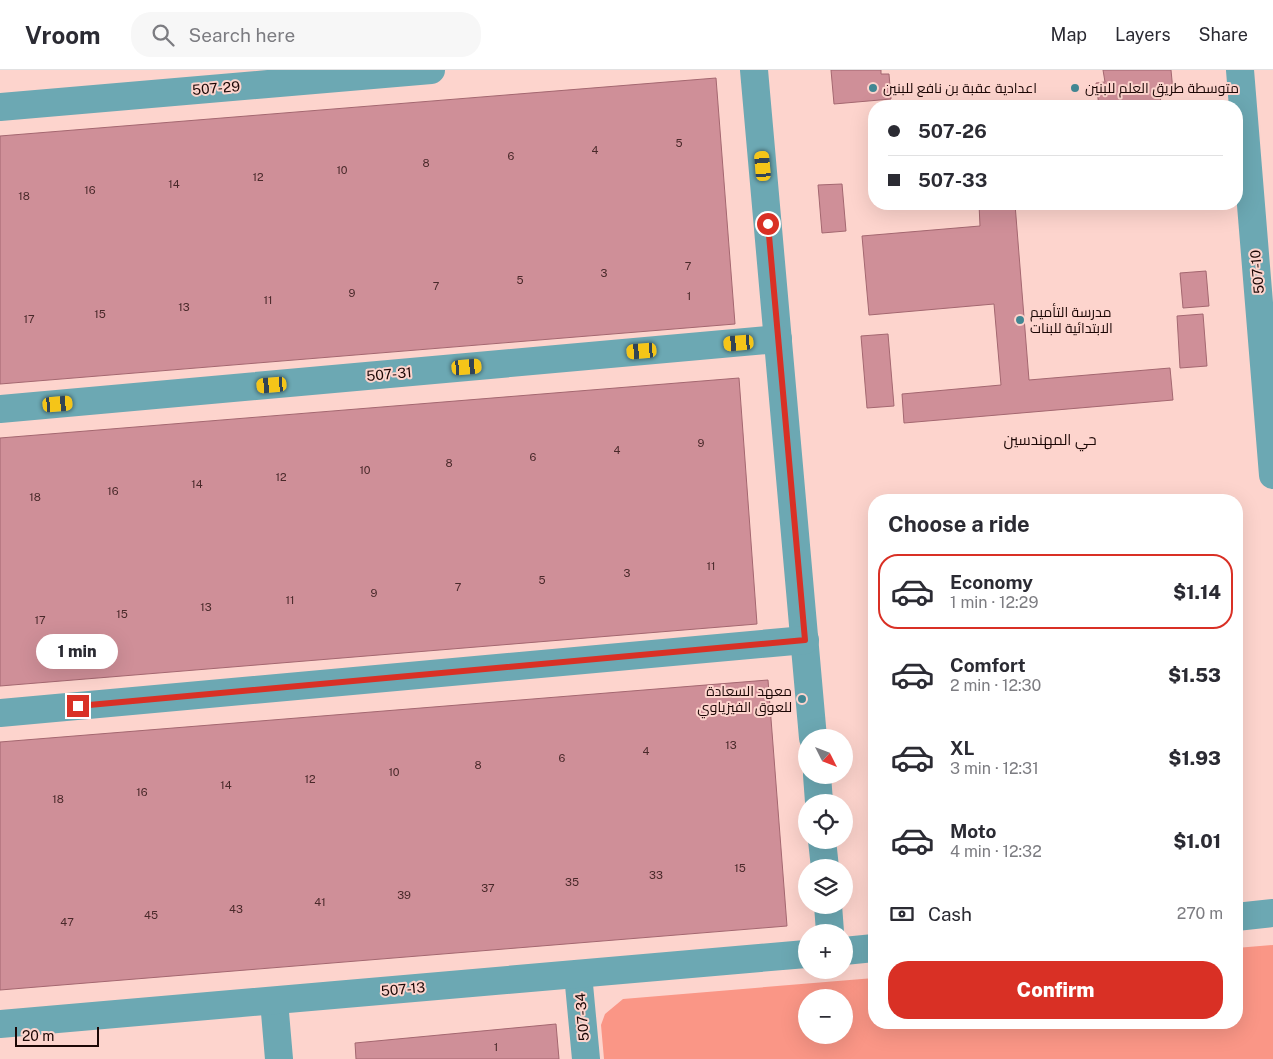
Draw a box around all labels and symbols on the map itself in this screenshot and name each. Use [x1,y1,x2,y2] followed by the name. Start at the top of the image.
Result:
[191,78,241,98] street label: 507-29
[883,80,1037,97] place label: اعدادية عقبة بن نافع للبنين
[1085,80,1239,98] place label: متوسطة طريق العلم للبنين
[867,82,879,94] marker: اعدادية عقبة بن نافع للبنين
[1069,82,1081,94] marker: متوسطة طريق العلم للبنين
[675,137,683,149] house number: 5
[592,144,599,156] house number: 4
[508,150,515,162] house number: 6
[754,150,771,182] car
[422,157,430,169] house number: 8
[336,164,348,176] house number: 10
[252,171,264,183] house number: 12
[168,178,180,190] house number: 14
[84,184,96,196] house number: 16
[18,190,30,202] house number: 18
[757,213,779,235] route start
[1247,249,1267,295] street label: 507-10
[685,260,692,272] house number: 7
[601,267,608,279] house number: 3
[516,274,524,286] house number: 5
[433,280,440,292] house number: 7
[349,287,356,299] house number: 9
[687,290,691,302] house number: 1
[264,294,272,306] house number: 11
[178,301,190,313] house number: 13
[1030,303,1113,336] place label: مدرسة التأميم الابتدائية للبنات
[94,308,106,320] house number: 15
[23,313,35,325] house number: 17
[1014,314,1026,326] marker: مدرسة التأميم الابتدائية للبنات
[723,334,754,352] car
[626,342,657,360] car
[451,358,482,376] car
[366,364,412,384] street label: 507-31
[256,376,287,394] car
[42,395,73,413] car
[1003,431,1097,452] district label: حي المهندسين
[698,437,705,449] house number: 9
[614,444,621,456] house number: 4
[530,451,537,463] house number: 6
[445,457,453,469] house number: 8
[359,464,371,476] house number: 10
[275,471,287,483] house number: 12
[191,478,203,490] house number: 14
[107,485,119,497] house number: 16
[29,491,41,503] house number: 18
[707,560,715,572] house number: 11
[624,567,631,579] house number: 3
[538,574,546,586] house number: 5
[455,581,462,593] house number: 7
[371,587,378,599] house number: 9
[286,594,294,606] house number: 11
[200,601,212,613] house number: 13
[116,608,128,620] house number: 15
[34,614,46,626] house number: 17
[37,634,119,668] callout: 1 min
[697,683,792,719] place label: معهد السعادة للعوق الفيزياوي
[796,693,808,705] marker: معهد السعادة للعوق الفيزياوي
[67,695,89,717] route end
[798,729,852,784] north arrow
[725,739,737,751] house number: 13
[643,745,650,757] house number: 4
[559,752,566,764] house number: 6
[474,759,482,771] house number: 8
[388,766,400,778] house number: 10
[304,773,316,785] house number: 12
[220,779,232,791] house number: 14
[136,786,148,798] house number: 16
[52,793,64,805] house number: 18
[734,862,746,874] house number: 15
[649,869,663,881] house number: 33
[565,876,579,888] house number: 35
[481,882,495,894] house number: 37
[397,889,411,901] house number: 39
[314,896,326,908] house number: 41
[229,903,243,915] house number: 43
[144,909,158,921] house number: 45
[60,916,74,928] house number: 47
[380,979,426,999] street label: 507-13
[572,992,592,1042] street label: 507-34
[15,1024,99,1047] scale bar
[494,1041,498,1053] house number: 1

